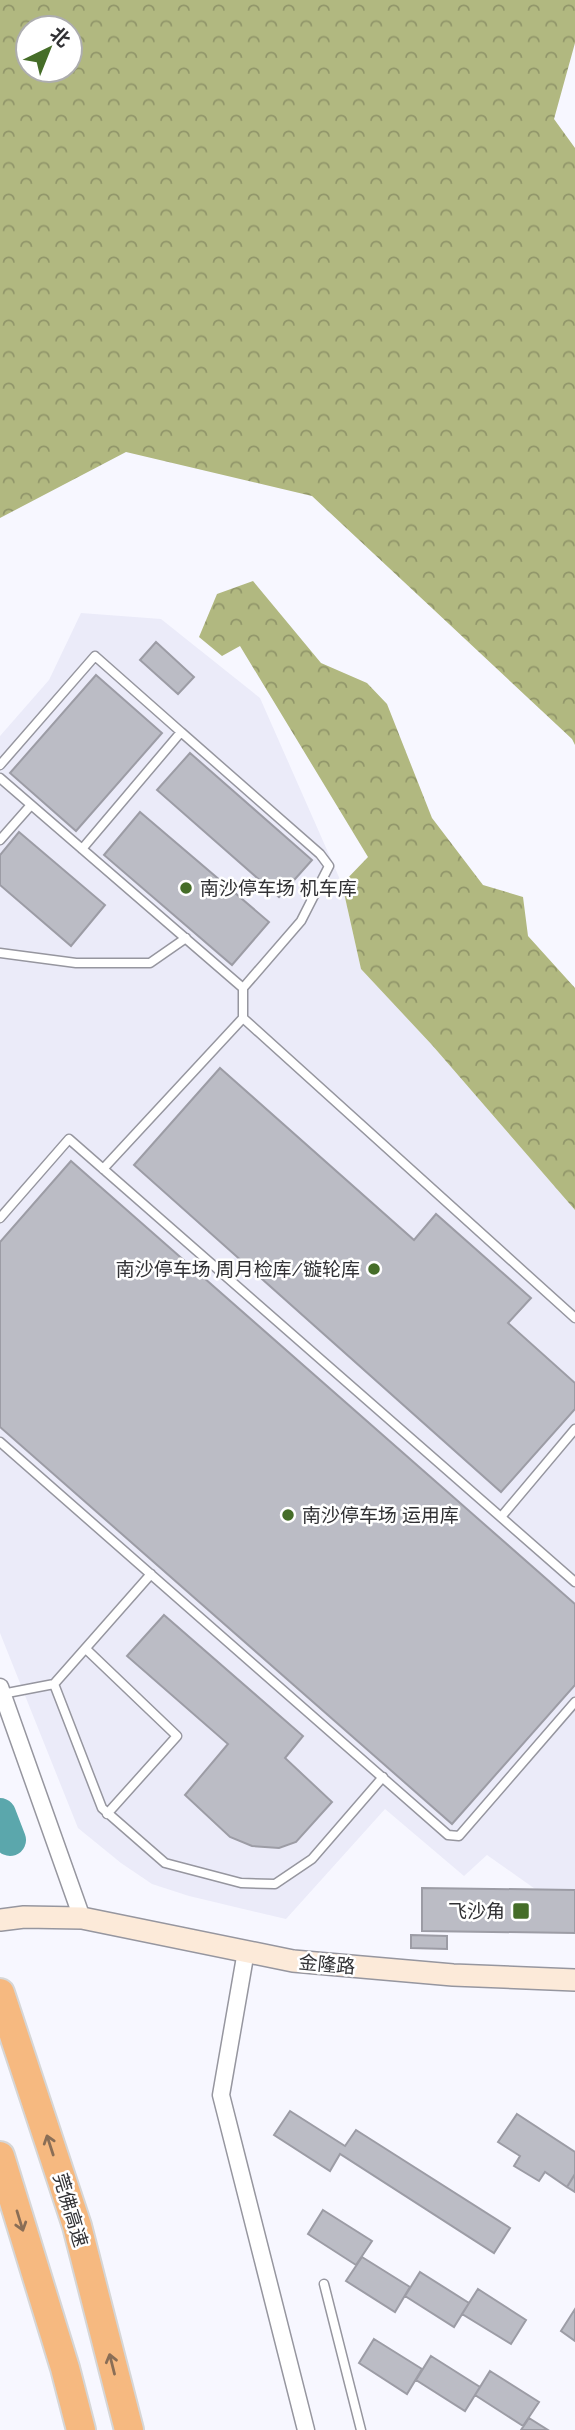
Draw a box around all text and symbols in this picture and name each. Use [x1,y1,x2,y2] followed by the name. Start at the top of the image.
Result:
[14,14,84,84] north arrow
[46,22,75,51] text: 北
[200,877,357,899] place label: 南沙停车场 机车库
[178,880,194,896] marker: 南沙停车场 机车库
[116,1258,360,1280] place label: 南沙停车场 周月检库/镟轮库
[366,1261,382,1277] marker: 南沙停车场 周月检库/镟轮库
[302,1504,459,1526] place label: 南沙停车场 运用库
[280,1507,296,1523] marker: 南沙停车场 运用库
[448,1900,505,1922] place label: 飞沙角
[511,1901,531,1921] marker: 飞沙角
[298,1951,356,1977] street label: 金隆路
[43,2134,56,2156] one-way arrow
[49,2170,93,2250] street label: 莞佛高速
[15,2210,27,2232] one-way arrow
[105,2353,118,2376] one-way arrow

